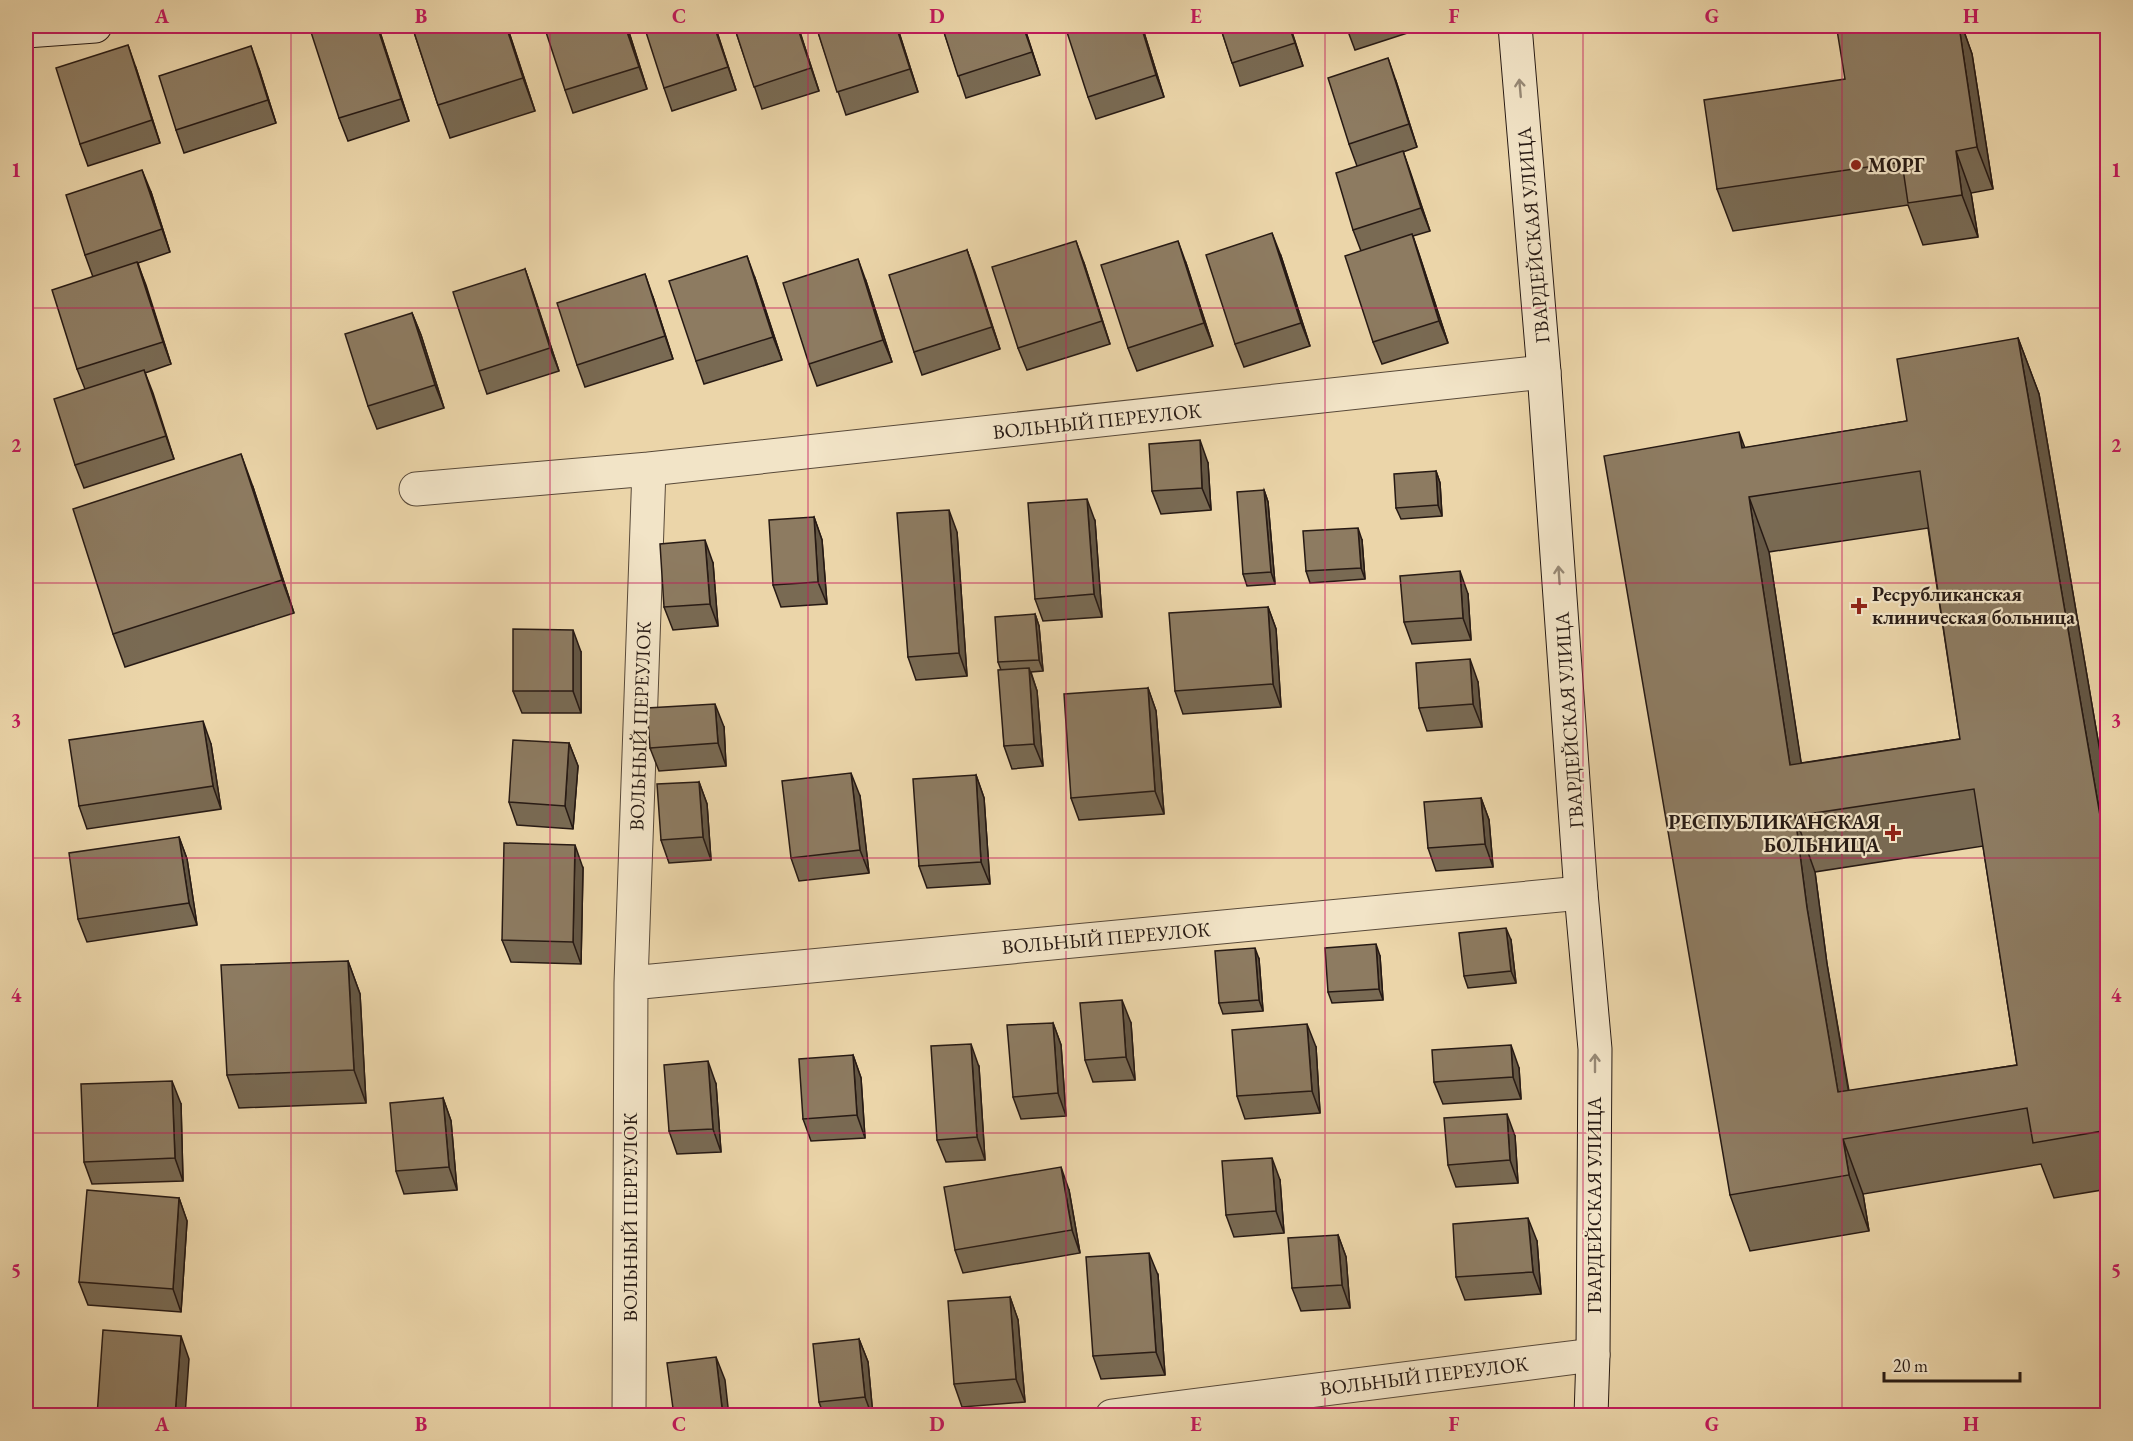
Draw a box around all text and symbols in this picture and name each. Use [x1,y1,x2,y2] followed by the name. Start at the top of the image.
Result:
[154,3,170,29] text: A
[415,3,427,29] text: B
[672,3,686,29] text: C
[929,3,945,29] text: D
[1190,3,1202,29] text: E
[1449,3,1460,29] text: F
[1705,3,1719,29] text: G
[1963,3,1979,29] text: H
[1515,78,1526,98] one-way arrow
[1511,126,1555,344] street label: ГВАРДЕЙСКАЯ УЛИЦА
[1868,152,1925,178] place label: МОРГ
[11,157,21,183] text: 1
[2111,157,2121,183] text: 1
[1849,158,1863,172] marker: МОРГ
[991,397,1203,445] street label: ВОЛЬНЫЙ ПЕРЕУЛОК
[11,432,22,458] text: 2
[2111,432,2122,458] text: 2
[1553,566,1564,586] one-way arrow
[1872,581,2075,630] place label: Ресрубликанская клиническая больница
[1850,597,1868,615] marker: Ресрубликанская клиническая больница
[1548,611,1590,829] street label: ГВАРДЕЙСКАЯ УЛИЦА
[623,620,657,831] street label: ВОЛЬНЫЙ ПЕРЕУЛОК
[11,707,21,733] text: 3
[2111,707,2121,733] text: 3
[1668,809,1881,858] place label: РЕСПУБЛИКАНСКАЯ БОЛЬНИЦА
[1884,824,1902,842] marker: РЕСПУБЛИКАНСКАЯ БОЛЬНИЦА
[1000,916,1212,960] street label: ВОЛЬНЫЙ ПЕРЕУЛОК
[11,982,22,1008] text: 4
[2111,982,2122,1008] text: 4
[1589,1054,1601,1074] one-way arrow
[1581,1096,1607,1313] street label: ГВАРДЕЙСКАЯ УЛИЦА
[617,1111,643,1322] street label: ВОЛЬНЫЙ ПЕРЕУЛОК
[11,1257,21,1283] text: 5
[2111,1257,2121,1283] text: 5
[1884,1345,2020,1383] scale bar
[1318,1350,1530,1402] street label: ВОЛЬНЫЙ ПЕРЕУЛОК
[1893,1354,1928,1377] text: 20 m
[154,1411,170,1437] text: A
[415,1411,427,1437] text: B
[672,1411,686,1437] text: C
[929,1411,945,1437] text: D
[1190,1411,1202,1437] text: E
[1449,1411,1460,1437] text: F
[1705,1411,1719,1437] text: G
[1963,1411,1979,1437] text: H

